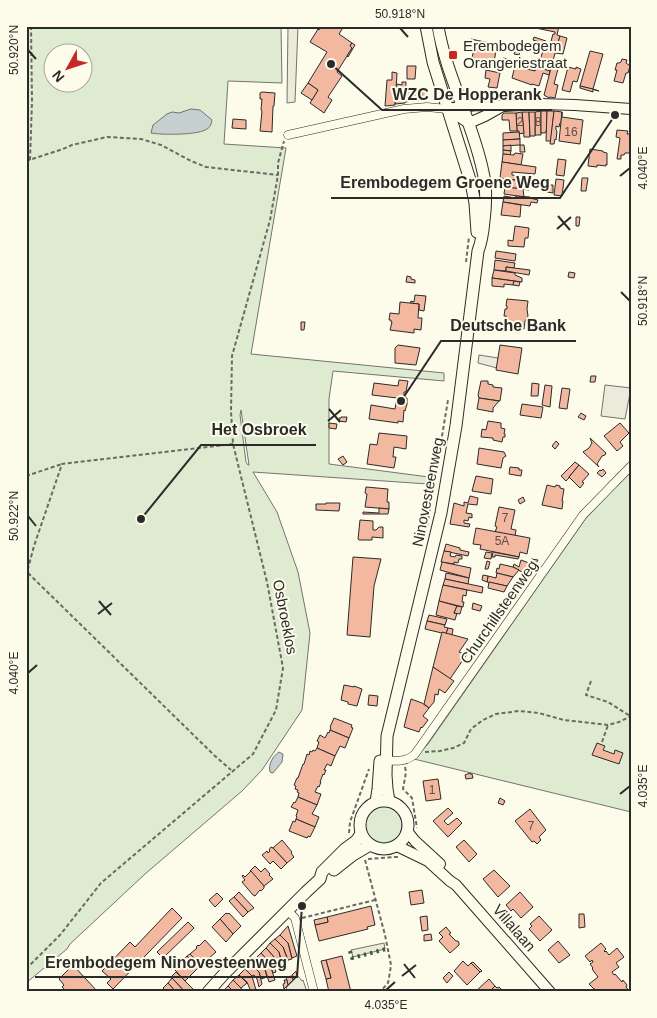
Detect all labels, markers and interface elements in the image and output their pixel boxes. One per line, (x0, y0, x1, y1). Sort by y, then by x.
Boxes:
text: 50.918°N (375, 7, 425, 21)
text: 50.920°N (7, 25, 21, 75)
place label: Erembodegem Orangeriestraat (463, 37, 568, 71)
north arrow (42, 42, 92, 92)
marker: Erembodegem Orangeriestraat (447, 49, 459, 61)
text: N (49, 67, 67, 85)
callout: WZC De Hopperank (382, 79, 552, 110)
text: WZC De Hopperank (392, 86, 542, 103)
house number: 2 (517, 115, 524, 129)
house number: 8 (535, 115, 542, 129)
house number: 16 (564, 125, 578, 139)
text: 4.040°E (636, 147, 650, 189)
callout: Erembodegem Groene Weg (331, 167, 560, 198)
text: Erembodegem Groene Weg (340, 174, 550, 191)
text: 50.918°N (636, 276, 650, 326)
callout: Deutsche Bank (441, 310, 576, 341)
text: Deutsche Bank (450, 317, 566, 334)
callout: Het Osbroek (201, 414, 316, 445)
text: Het Osbroek (211, 421, 307, 438)
street label: Ninovesteenweg (409, 436, 446, 548)
text: 50.922°N (7, 491, 21, 541)
house number: 7 (502, 511, 509, 525)
house number: 5A (495, 534, 509, 548)
street label: Churchillsteenweg (456, 557, 541, 667)
street label: Osbroeklos (270, 578, 301, 656)
text: 4.040°E (7, 652, 21, 694)
text: 4.035°E (636, 765, 650, 807)
house number: 1 (429, 783, 436, 797)
house number: 7 (528, 819, 535, 833)
street label: Villalaan (489, 901, 539, 955)
callout: Erembodegem Ninovesteenweg (35, 946, 297, 977)
text: Erembodegem Ninovesteenweg (45, 954, 287, 971)
text: 4.035°E (365, 998, 407, 1012)

